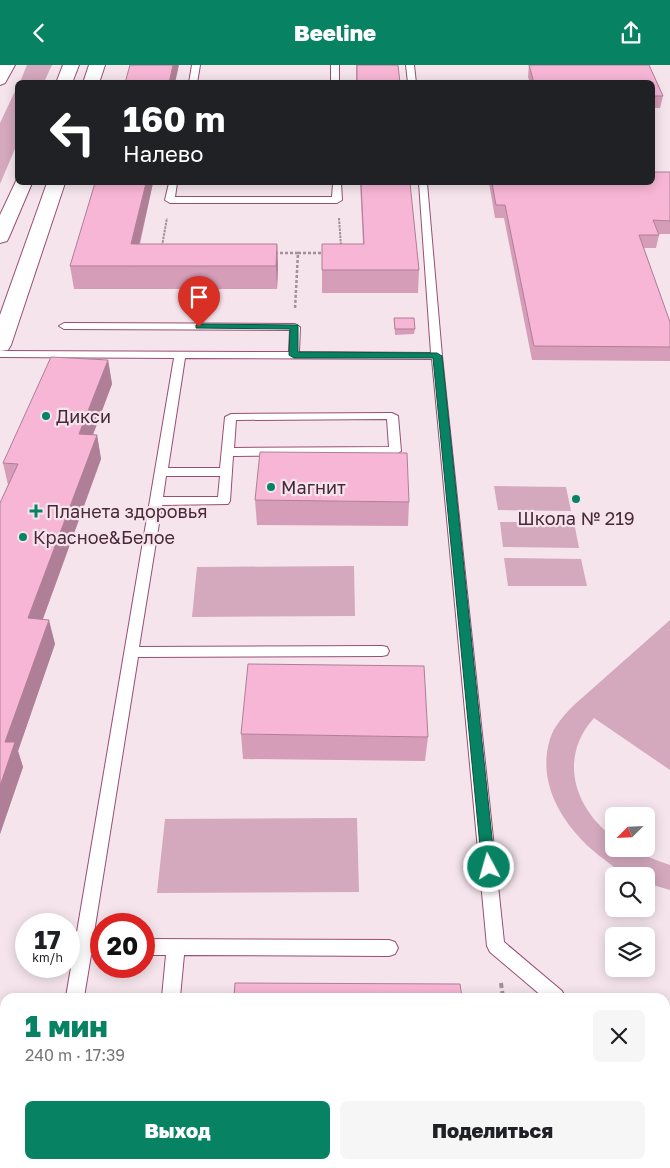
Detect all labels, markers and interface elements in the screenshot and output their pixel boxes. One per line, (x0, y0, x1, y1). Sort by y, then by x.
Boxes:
icon: back (25, 19, 53, 47)
text: Beeline (294, 19, 376, 46)
icon: share (617, 19, 645, 47)
text: 160 m (123, 98, 225, 140)
icon: left (40, 100, 105, 165)
text: Налево (123, 140, 203, 167)
pin (178, 276, 220, 327)
icon: arrive (185, 283, 213, 311)
place label: Дикси (56, 405, 111, 427)
marker: Дикси (40, 410, 52, 422)
place label: Магнит (281, 476, 346, 498)
marker: Магнит (265, 481, 277, 493)
marker: Школа № 219 (570, 493, 582, 505)
place label: Планета здоровья (46, 500, 207, 522)
marker: Планета здоровья (30, 505, 42, 517)
place label: Школа № 219 (517, 507, 635, 529)
place label: Красное&Белое (33, 526, 175, 548)
marker: Красное&Белое (17, 531, 29, 543)
north arrow (605, 807, 655, 857)
map controls (605, 807, 655, 977)
position arrow (462, 840, 514, 892)
button: search (605, 867, 655, 917)
speed limit sign: 20 (90, 913, 155, 978)
text: 17 (34, 924, 61, 955)
button: layers (605, 927, 655, 977)
text: km/h (32, 950, 63, 965)
text: 1 мин (25, 1008, 108, 1044)
button: close (593, 1010, 645, 1062)
text: 240 m · 17:39 (25, 1045, 125, 1065)
button: Выход (25, 1101, 330, 1159)
button: Поделиться (340, 1101, 645, 1159)

